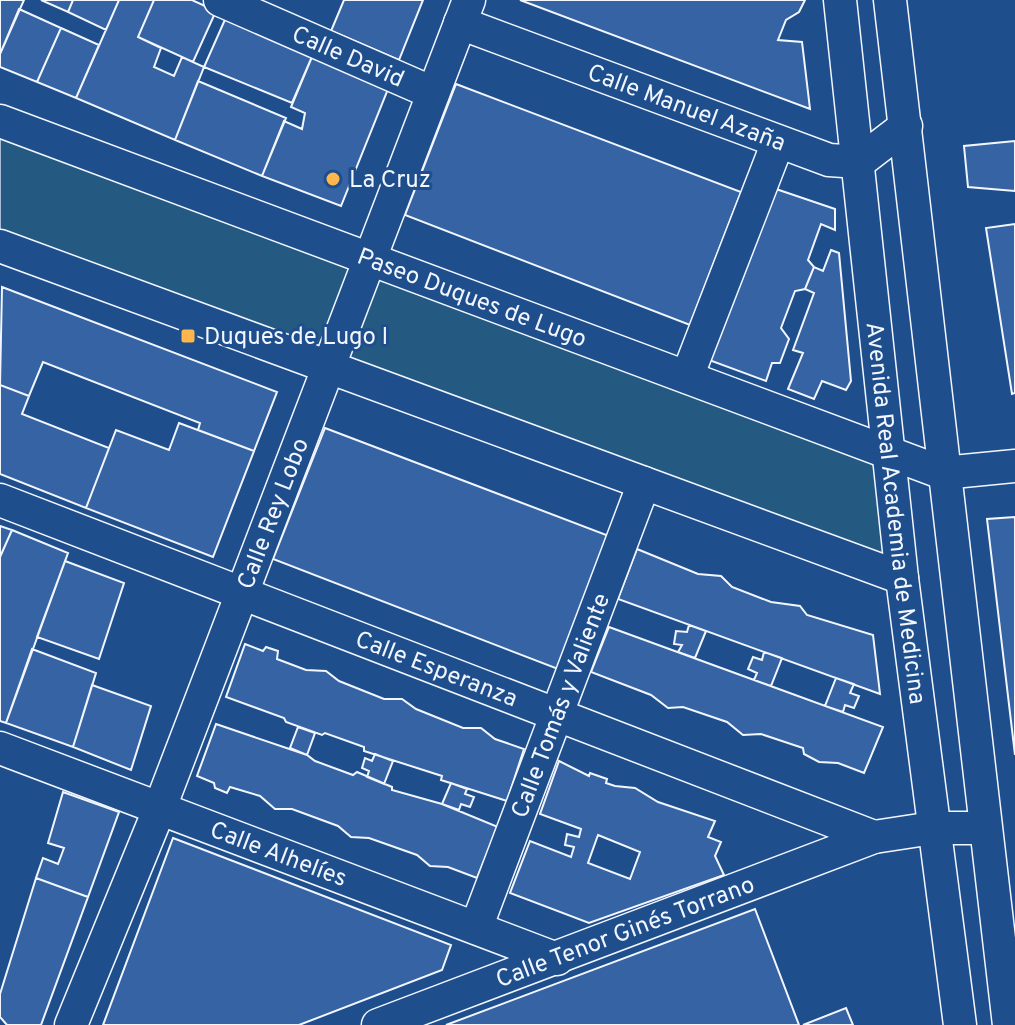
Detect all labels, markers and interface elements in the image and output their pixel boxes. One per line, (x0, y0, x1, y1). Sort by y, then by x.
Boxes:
street label: Calle David (287, 20, 408, 96)
street label: Calle Manuel Azaña (583, 59, 789, 160)
place label: La Cruz (349, 166, 431, 196)
marker: La Cruz (324, 170, 342, 188)
street label: Paseo Duques de Lugo (353, 243, 590, 356)
street label: Avenida Real Academia de Medicina (858, 320, 931, 706)
place label: Duques de Lugo I (204, 323, 388, 353)
marker: Duques de Lugo I (179, 327, 197, 345)
street label: Calle Rey Lobo (232, 434, 317, 594)
street label: Calle Tomás y Valiente (506, 589, 618, 823)
street label: Calle Esperanza (350, 625, 521, 715)
street label: Calle Alhelíes (205, 816, 351, 895)
street label: Calle Tenor Ginés Torrano (492, 871, 759, 996)

